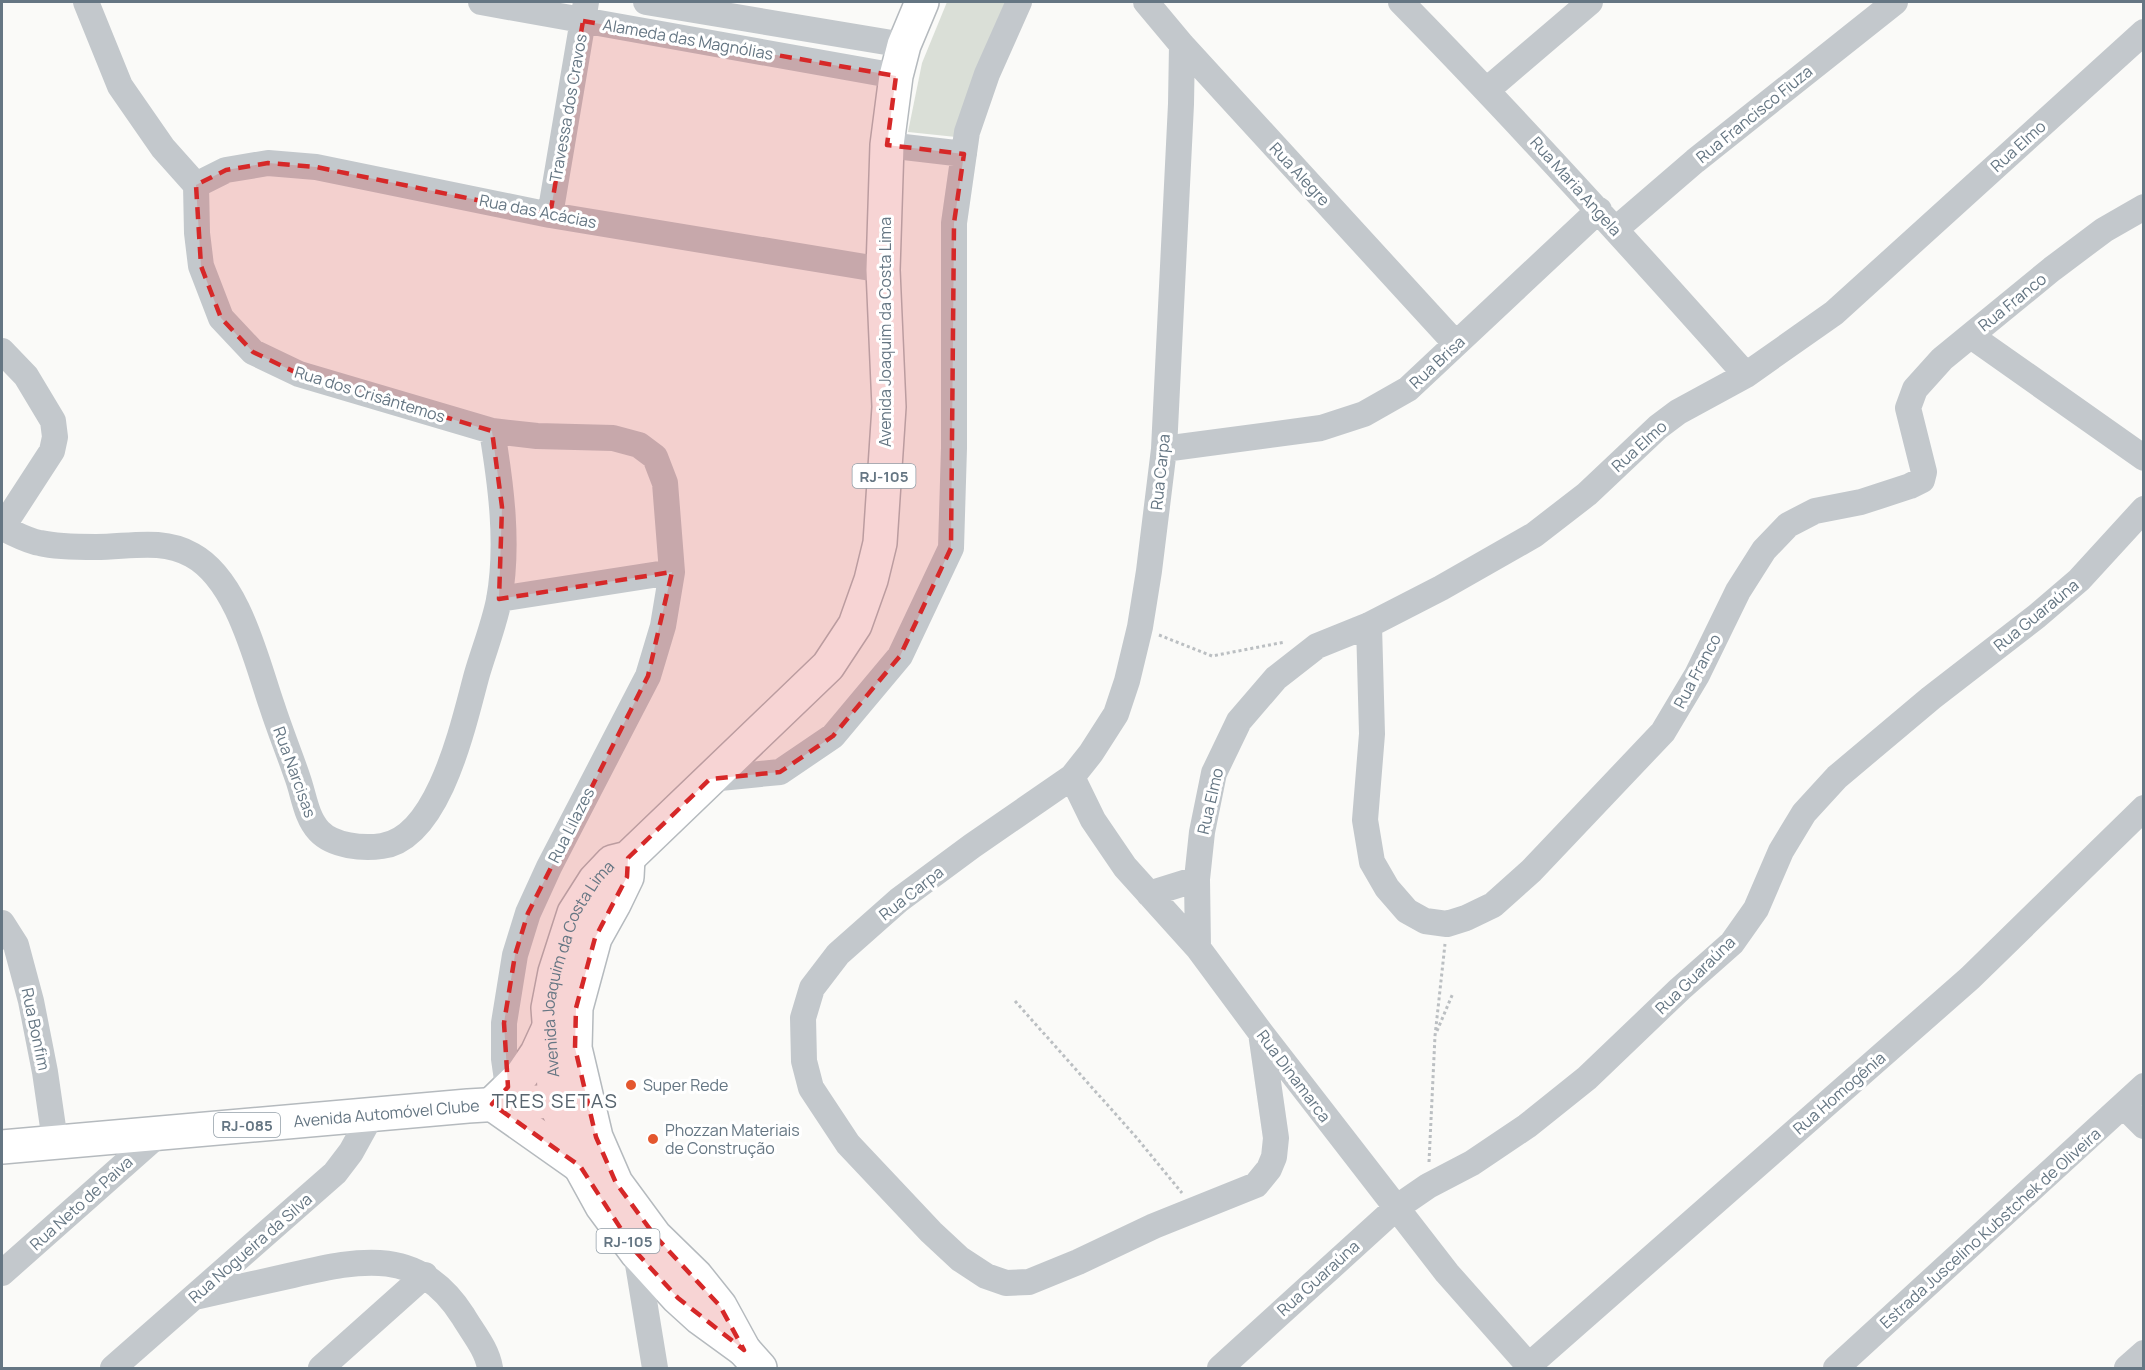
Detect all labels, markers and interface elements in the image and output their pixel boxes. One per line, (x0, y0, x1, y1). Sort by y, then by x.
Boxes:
street label: Alameda das Magnólias (601, 13, 775, 65)
street label: Travessa dos Cravos (544, 32, 592, 184)
street label: Rua Francisco Fiuza (1691, 60, 1817, 168)
street label: Rua Elmo (1986, 115, 2050, 177)
street label: Rua Maria Angela (1525, 132, 1627, 240)
street label: Rua Alegre (1265, 137, 1335, 211)
street label: Rua das Acácias (477, 189, 599, 233)
street label: Avenida Joaquim da Costa Lima (874, 217, 896, 447)
street label: Rua Franco (1973, 268, 2051, 336)
street label: Rua Brisa (1405, 331, 1469, 393)
street label: Rua dos Crisântemos (292, 361, 448, 427)
street label: Rua Elmo (1607, 415, 1671, 477)
street label: Rua Carpa (1145, 433, 1175, 511)
road number: RJ-105 (852, 464, 916, 488)
street label: Rua Guaraúna (1989, 574, 2083, 656)
street label: Rua Franco (1668, 630, 1726, 712)
street label: Rua Narcisas (268, 724, 322, 820)
street label: Rua Elmo (1192, 766, 1228, 836)
street label: Rua Lilazes (543, 784, 599, 866)
street label: Avenida Joaquim da Costa Lima (537, 856, 619, 1078)
street label: Rua Carpa (874, 861, 948, 925)
street label: Rua Guaraúna (1650, 931, 1740, 1019)
street label: Rua Bonfim (17, 986, 55, 1072)
street label: Rua Dinamarca (1252, 1025, 1336, 1127)
street label: Rua Homogênia (1788, 1047, 1890, 1139)
place label: Super Rede (643, 1074, 728, 1096)
marker: Super Rede (624, 1078, 638, 1092)
district label: TRES SETAS (492, 1087, 618, 1114)
street label: Avenida Automóvel Clube (292, 1094, 480, 1132)
road number: RJ-085 (214, 1113, 280, 1137)
place label: Phozzan Materiais de Construção (665, 1119, 800, 1159)
street label: Estrada Juscelino Kubstchek de Oliveira (1875, 1123, 2105, 1333)
marker: Phozzan Materiais de Construção (646, 1132, 660, 1146)
street label: Rua Neto de Paiva (25, 1151, 137, 1255)
street label: Rua Nogueira da Silva (183, 1188, 317, 1308)
road number: RJ-105 (596, 1229, 660, 1253)
street label: Rua Guaraúna (1272, 1235, 1364, 1321)

